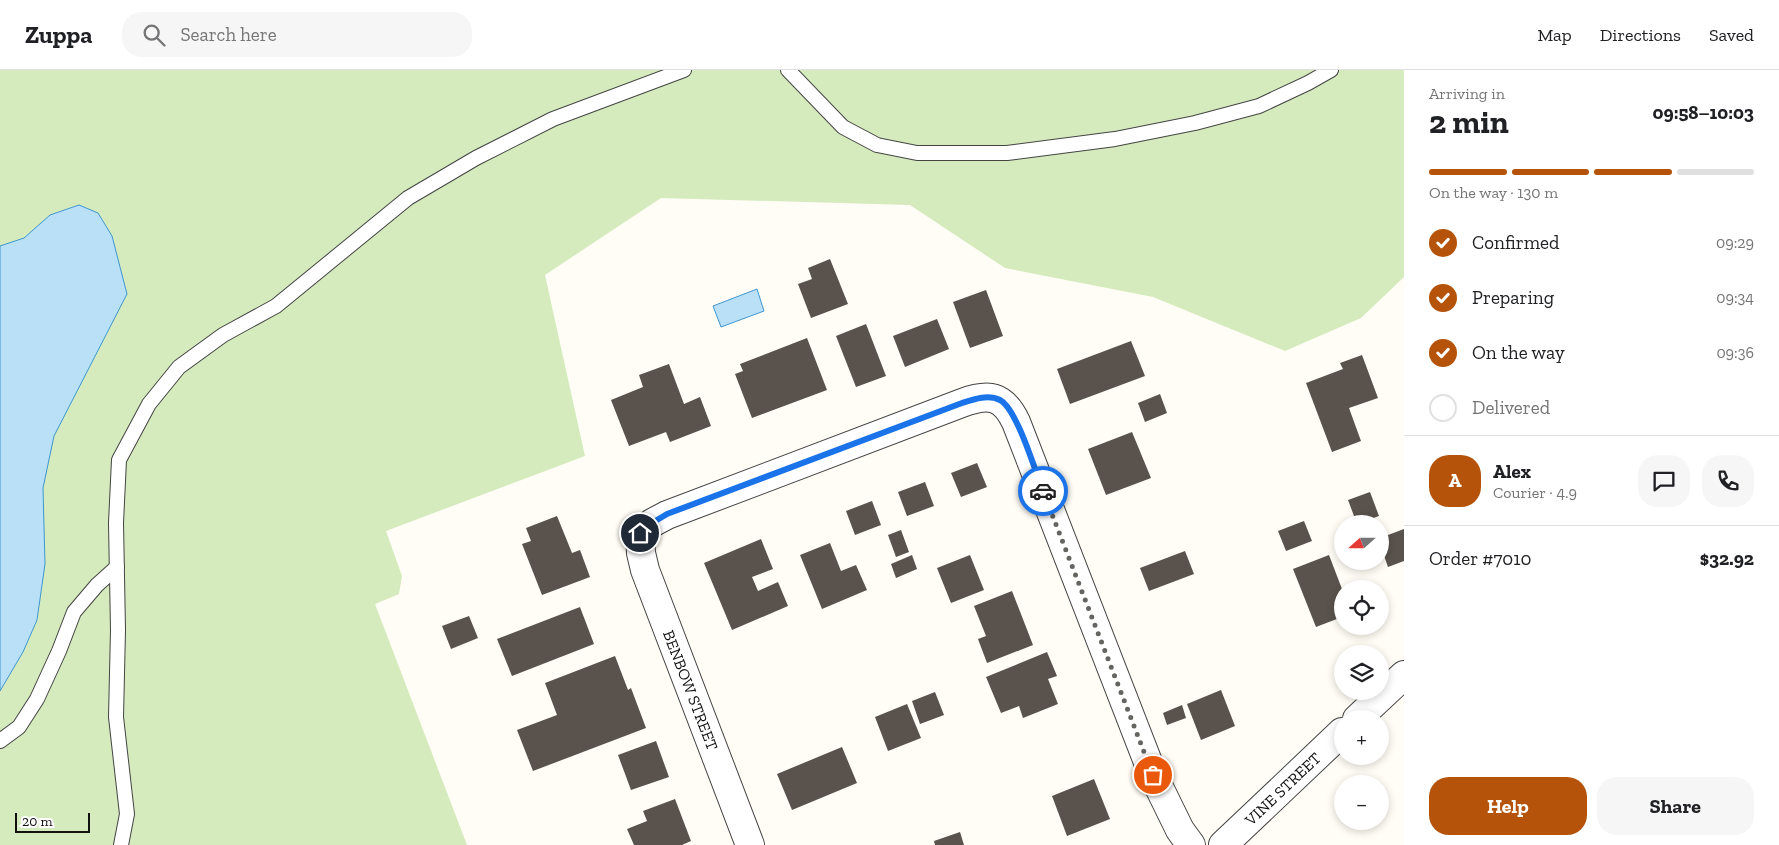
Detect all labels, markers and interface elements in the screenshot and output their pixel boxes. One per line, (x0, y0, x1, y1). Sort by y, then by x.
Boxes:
search box (122, 12, 472, 57)
text: Zuppa (25, 20, 92, 49)
icon: search (140, 21, 168, 49)
text: Search here (180, 23, 277, 46)
text: Map (1537, 24, 1572, 46)
text: Directions (1600, 24, 1681, 46)
text: Saved (1709, 24, 1754, 46)
text: Arriving in (1429, 84, 1505, 103)
text: 09:58–10:03 (1653, 101, 1754, 124)
text: 2 min (1429, 103, 1509, 141)
text: On the way · 130 m (1429, 183, 1558, 202)
icon: check (1429, 229, 1457, 257)
text: Confirmed (1472, 231, 1559, 254)
text: 09:29 (1716, 233, 1754, 252)
icon: check (1429, 284, 1457, 312)
text: Preparing (1472, 286, 1554, 309)
text: 09:34 (1716, 288, 1754, 307)
icon: check (1429, 339, 1457, 367)
text: On the way (1472, 341, 1565, 364)
text: 09:36 (1716, 343, 1754, 362)
text: Delivered (1472, 396, 1550, 419)
button: chat (1638, 455, 1690, 507)
button: phone (1702, 455, 1754, 507)
text: Alex (1493, 460, 1531, 483)
courier (1018, 466, 1068, 516)
text: A (1448, 469, 1462, 492)
icon: car (1029, 477, 1057, 505)
text: Courier · 4.9 (1493, 483, 1577, 502)
pin (619, 512, 661, 554)
north arrow (1334, 515, 1389, 570)
map controls (1334, 515, 1389, 830)
icon: home (626, 519, 654, 547)
text: Order #7010 (1429, 547, 1532, 570)
text: $32.92 (1700, 547, 1754, 570)
button: locate (1334, 580, 1389, 635)
street label: BENBOW STREET (659, 627, 722, 753)
button: layers (1334, 645, 1389, 700)
button: + (1334, 710, 1389, 765)
street label: VINE STREET (1240, 748, 1325, 830)
pin (1132, 754, 1174, 796)
icon: bag (1139, 761, 1167, 789)
button: − (1334, 775, 1389, 830)
button: Help (1429, 777, 1587, 835)
button: Share (1597, 777, 1754, 835)
scale bar (15, 810, 90, 833)
text: 20 m (22, 813, 53, 830)

